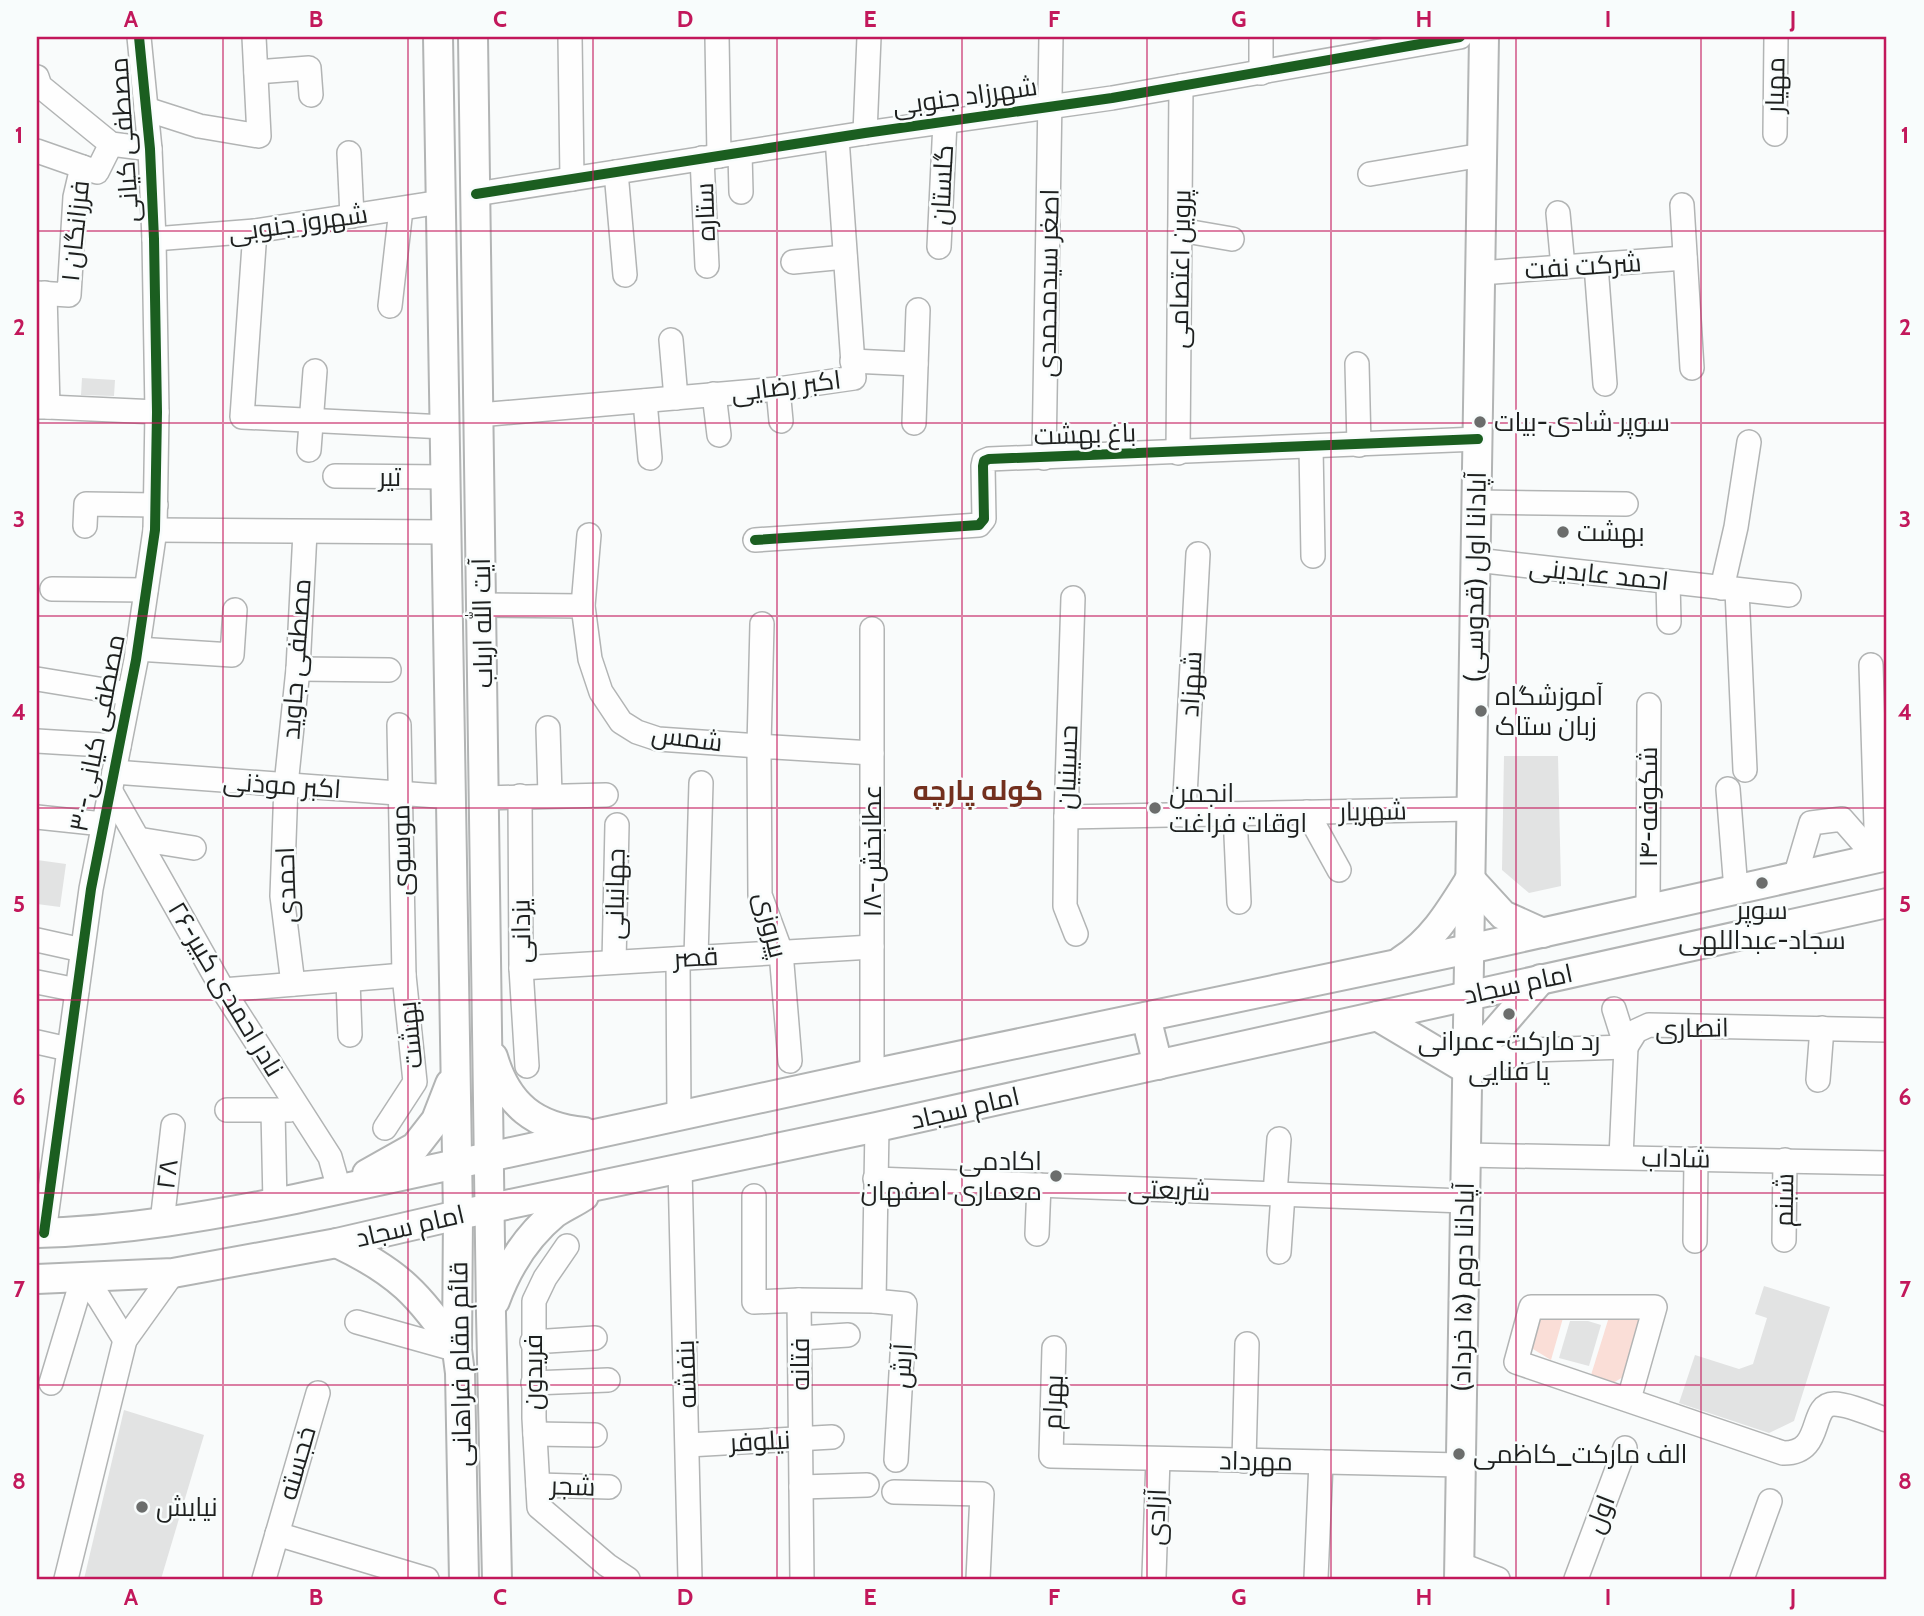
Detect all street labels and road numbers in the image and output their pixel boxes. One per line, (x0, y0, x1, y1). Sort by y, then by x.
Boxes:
street label: مصطفی کیانی (102, 56, 146, 224)
street label: مهیار (1758, 57, 1791, 115)
street label: شهرزاد جنوبی (891, 70, 1039, 122)
street label: گلستان (924, 144, 960, 226)
street label: فرزانگان ۱ (54, 179, 96, 283)
street label: ستاره (688, 182, 722, 242)
street label: اصغر سیدمحمدی (1030, 188, 1066, 378)
street label: پروین اعتصامی (1163, 189, 1198, 349)
street label: شهروز جنوبی (226, 197, 370, 249)
street label: شرکت نفت (1524, 246, 1642, 286)
street label: اکبر رضایی (729, 363, 843, 409)
street label: باغ بهشت (1033, 416, 1137, 453)
street label: تیر (377, 461, 401, 493)
street label: آپادانا اول (قدوسی) (1457, 471, 1494, 683)
street label: احمد عابدینی (1528, 551, 1670, 597)
street label: آیت الله ارباب (464, 558, 499, 688)
street label: مصطفی جاوید (274, 578, 318, 740)
street label: ۳۰-مصطفی کیانی (62, 632, 132, 834)
street label: شهزاد (1173, 650, 1209, 718)
street label: شمس (650, 718, 724, 758)
street label: حسینیان (1050, 724, 1084, 810)
street label: ۱۴-شکوفه (1632, 747, 1664, 867)
street label: اکبر موذنی (222, 765, 342, 805)
street label: ۱۸-عطابخش (856, 785, 888, 917)
street label: شهریار (1337, 794, 1407, 828)
street label: موسوی (384, 804, 418, 896)
street label: احمدی (269, 846, 303, 924)
street label: جهانبانی (598, 848, 632, 940)
street label: پیروزی (746, 889, 795, 962)
street label: ۲۶-نادر احمدی کبیر (161, 896, 291, 1082)
street label: یزدانی (504, 899, 538, 963)
street label: قصر (671, 940, 719, 974)
street label: امام سجاد (1460, 957, 1576, 1013)
street label: بهشت (391, 1000, 429, 1070)
street label: انصاری (1655, 1011, 1729, 1045)
street label: امام سجاد (907, 1080, 1023, 1138)
street label: شاداب (1641, 1141, 1711, 1175)
street label: ۲۸ (149, 1157, 185, 1191)
street label: شریعتی (1127, 1173, 1211, 1207)
street label: شبنم (1768, 1173, 1802, 1227)
street label: آپادانا دوم (۱۵ خرداد) (1445, 1182, 1483, 1392)
street label: امام سجاد (352, 1198, 468, 1256)
street label: قائم مقام فراهانی (442, 1261, 480, 1467)
street label: فریدون (517, 1334, 549, 1410)
street label: فتانه (784, 1337, 816, 1391)
street label: بنفشه (669, 1339, 703, 1409)
street label: آرش (885, 1343, 919, 1389)
street label: بهرام (1036, 1374, 1072, 1430)
street label: خجسته (271, 1422, 323, 1504)
street label: نیلوفر (727, 1423, 791, 1459)
street label: مهرداد (1219, 1444, 1293, 1478)
street label: شجر (548, 1469, 596, 1503)
street label: آزادی (1139, 1488, 1173, 1546)
street label: اول (1578, 1490, 1622, 1538)

